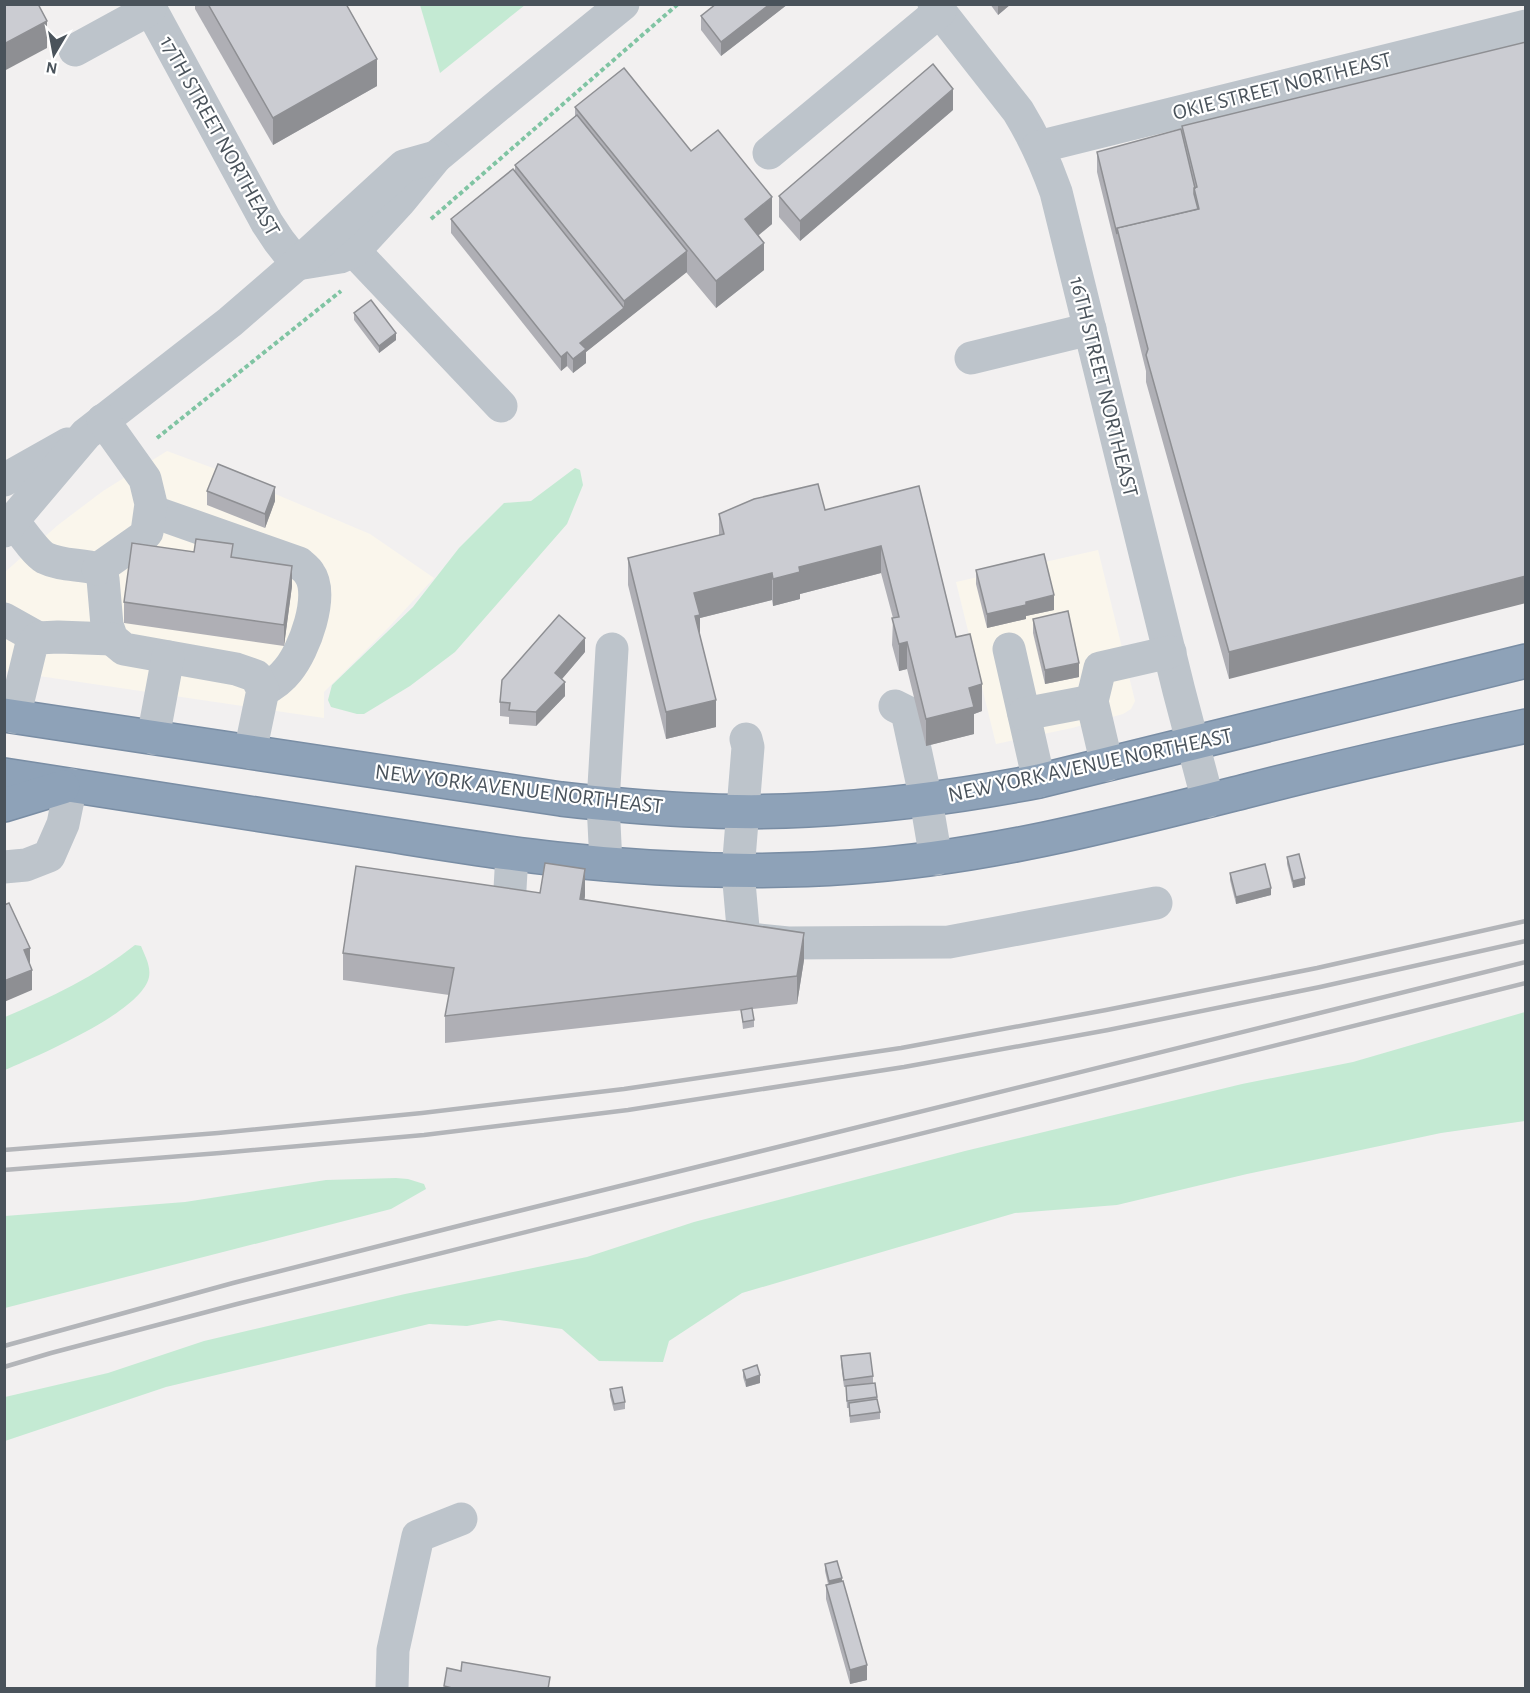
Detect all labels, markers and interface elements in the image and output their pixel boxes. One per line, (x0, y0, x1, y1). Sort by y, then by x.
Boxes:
north arrow (24, 24, 84, 84)
street label: 17TH STREET NORTHEAST (156, 32, 284, 240)
street label: OKIE STREET NORTHEAST (1170, 48, 1394, 124)
text: N (45, 59, 58, 77)
street label: 16TH STREET NORTHEAST (1066, 275, 1142, 500)
street label: NEW YORK AVENUE NORTHEAST (946, 724, 1234, 806)
street label: NEW YORK AVENUE NORTHEAST (374, 760, 664, 818)

